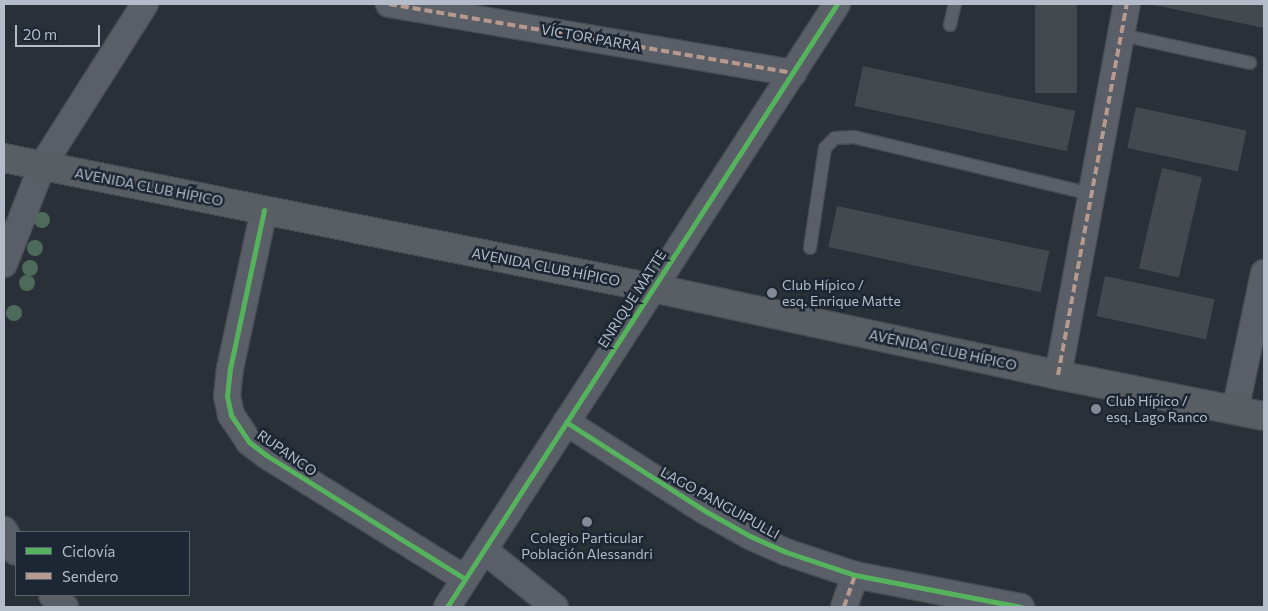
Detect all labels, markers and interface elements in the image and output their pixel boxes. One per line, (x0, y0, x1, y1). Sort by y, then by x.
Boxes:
scale bar (18, 15, 102, 47)
street label: VÍCTOR PARRA (540, 21, 642, 55)
text: 20 m (23, 25, 57, 43)
street label: AVENIDA CLUB HÍPICO (73, 164, 225, 210)
street label: AVENIDA CLUB HÍPICO (470, 244, 622, 290)
street label: ENRIQUE MATTE (594, 247, 670, 351)
place label: Club Hípico / esq. Enrique Matte (782, 277, 901, 310)
marker: Club Hípico / esq. Enrique Matte (766, 287, 778, 299)
street label: AVENIDA CLUB HÍPICO (867, 326, 1019, 374)
place label: Club Hípico / esq. Lago Ranco (1106, 393, 1208, 426)
marker: Club Hípico / esq. Lago Ranco (1090, 403, 1102, 415)
street label: RUPANCO (254, 426, 320, 480)
street label: LAGO PANGUIPULLI (658, 463, 782, 543)
marker: Colegio Particular Población Alessandri (581, 516, 593, 528)
place label: Colegio Particular Población Alessandri (521, 530, 653, 562)
legend (15, 531, 190, 596)
text: Ciclovía (62, 542, 115, 560)
text: Sendero (62, 567, 119, 585)

